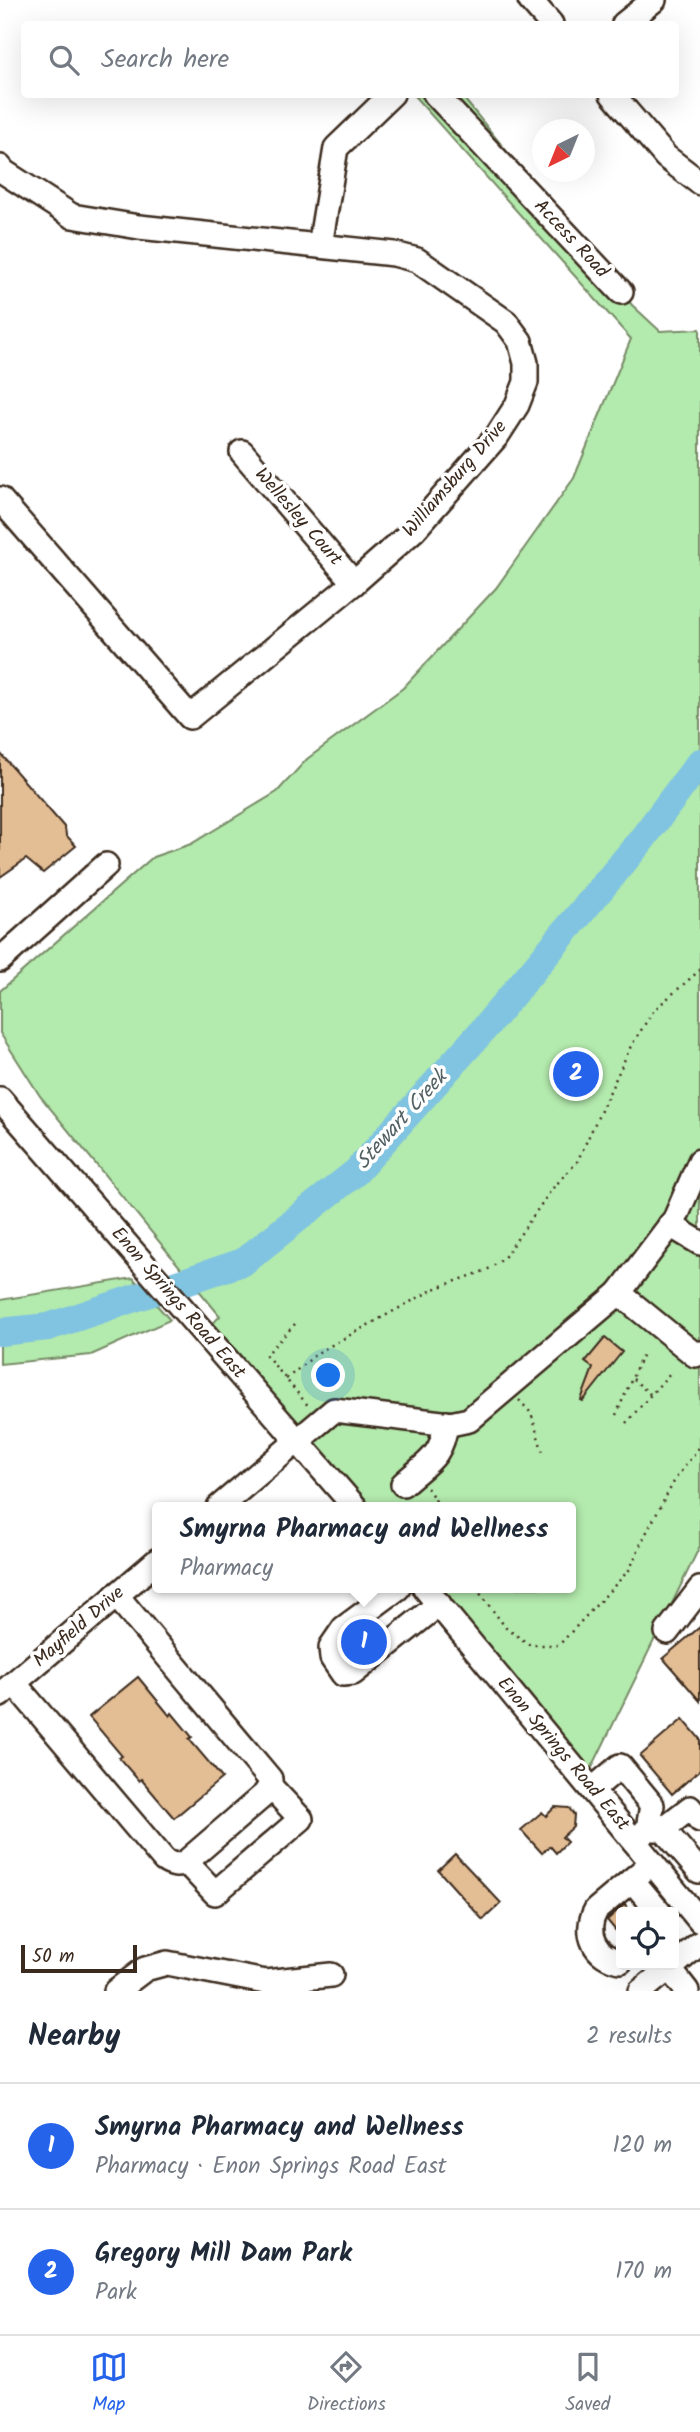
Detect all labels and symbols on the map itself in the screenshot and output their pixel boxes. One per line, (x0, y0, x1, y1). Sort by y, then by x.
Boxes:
north arrow (532, 119, 595, 182)
street label: Access Road (526, 193, 616, 286)
street label: Williamsburg Drive (395, 413, 515, 544)
street label: Wellesley Court (247, 461, 350, 573)
pin: 2 (553, 1048, 599, 1100)
water label: Stewart Creek (348, 1060, 458, 1177)
street label: Enon Springs Road East (103, 1220, 253, 1386)
your location (311, 1358, 345, 1392)
street label: Mayfield Drive (27, 1578, 132, 1675)
pin: 1 (341, 1616, 387, 1668)
street label: Enon Springs Road East (489, 1670, 637, 1838)
scale bar (21, 1942, 136, 1974)

